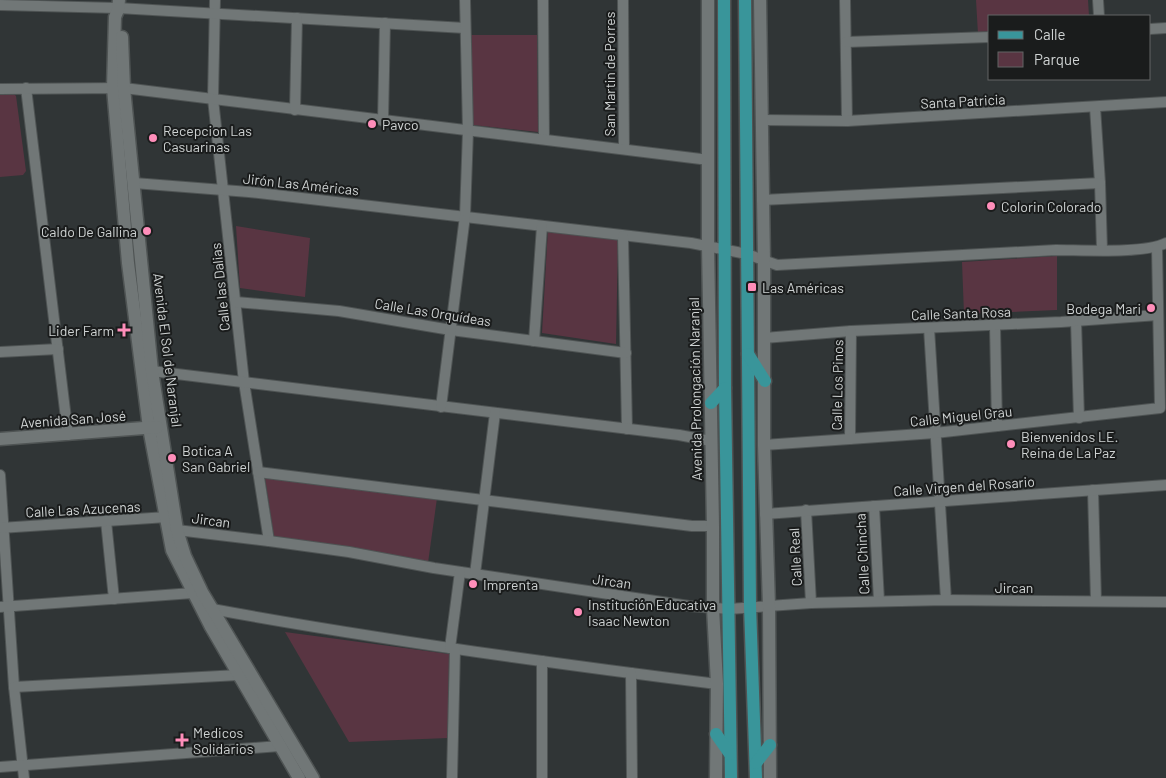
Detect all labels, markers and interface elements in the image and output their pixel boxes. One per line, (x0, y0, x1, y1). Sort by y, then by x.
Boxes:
street label: San Martin de Porres (601, 11, 618, 136)
legend (988, 15, 1151, 80)
text: Calle (1034, 25, 1066, 43)
text: Parque (1034, 50, 1080, 68)
street label: Santa Patricia (920, 90, 1006, 112)
place label: Pavco (382, 116, 419, 133)
marker: Pavco (366, 118, 378, 130)
place label: Recepcion Las Casuarinas (163, 122, 252, 155)
marker: Recepcion Las Casuarinas (147, 132, 159, 144)
street label: Jirón Las Américas (242, 169, 360, 199)
place label: Colorin Colorado (1001, 198, 1101, 215)
marker: Colorin Colorado (985, 200, 997, 212)
place label: Caldo De Gallina (41, 223, 137, 240)
marker: Caldo De Gallina (141, 225, 153, 237)
street label: Calle las Dalias (207, 242, 233, 332)
street label: Avenida El Sol de Naranjal (150, 272, 186, 428)
place label: Las Américas (762, 279, 844, 296)
marker: Las Américas (746, 281, 758, 293)
street label: Calle Las Orquídeas (374, 294, 493, 330)
street label: Avenida Prolongación Naranjal (685, 297, 705, 481)
place label: Bodega Mari (1066, 300, 1141, 317)
marker: Bodega Mari (1145, 302, 1157, 314)
street label: Calle Santa Rosa (911, 303, 1011, 323)
place label: Lider Farm (48, 322, 114, 339)
marker: Lider Farm (118, 324, 130, 336)
street label: Calle Los Pinos (828, 339, 846, 431)
street label: Calle Miguel Grau (909, 402, 1013, 430)
street label: Avenida San José (19, 407, 127, 431)
place label: Bienvenidos LE. Reina de La Paz (1021, 428, 1118, 461)
marker: Bienvenidos LE. Reina de La Paz (1005, 438, 1017, 450)
place label: Botica A San Gabriel (182, 442, 250, 475)
marker: Botica A San Gabriel (166, 452, 178, 464)
street label: Calle Virgen del Rosario (893, 473, 1035, 499)
street label: Calle Las Azucenas (25, 497, 141, 521)
street label: Jircan (191, 509, 231, 531)
street label: Calle Chincha (851, 513, 873, 595)
street label: Calle Real (785, 527, 805, 587)
street label: Jircan (592, 570, 632, 592)
place label: Imprenta (483, 576, 538, 593)
marker: Imprenta (467, 578, 479, 590)
street label: Jircan (995, 579, 1033, 596)
place label: Institución Educativa Isaac Newton (588, 596, 716, 629)
marker: Institución Educativa Isaac Newton (572, 606, 584, 618)
place label: Medicos Solidarios (193, 724, 254, 757)
marker: Medicos Solidarios (175, 733, 189, 747)

